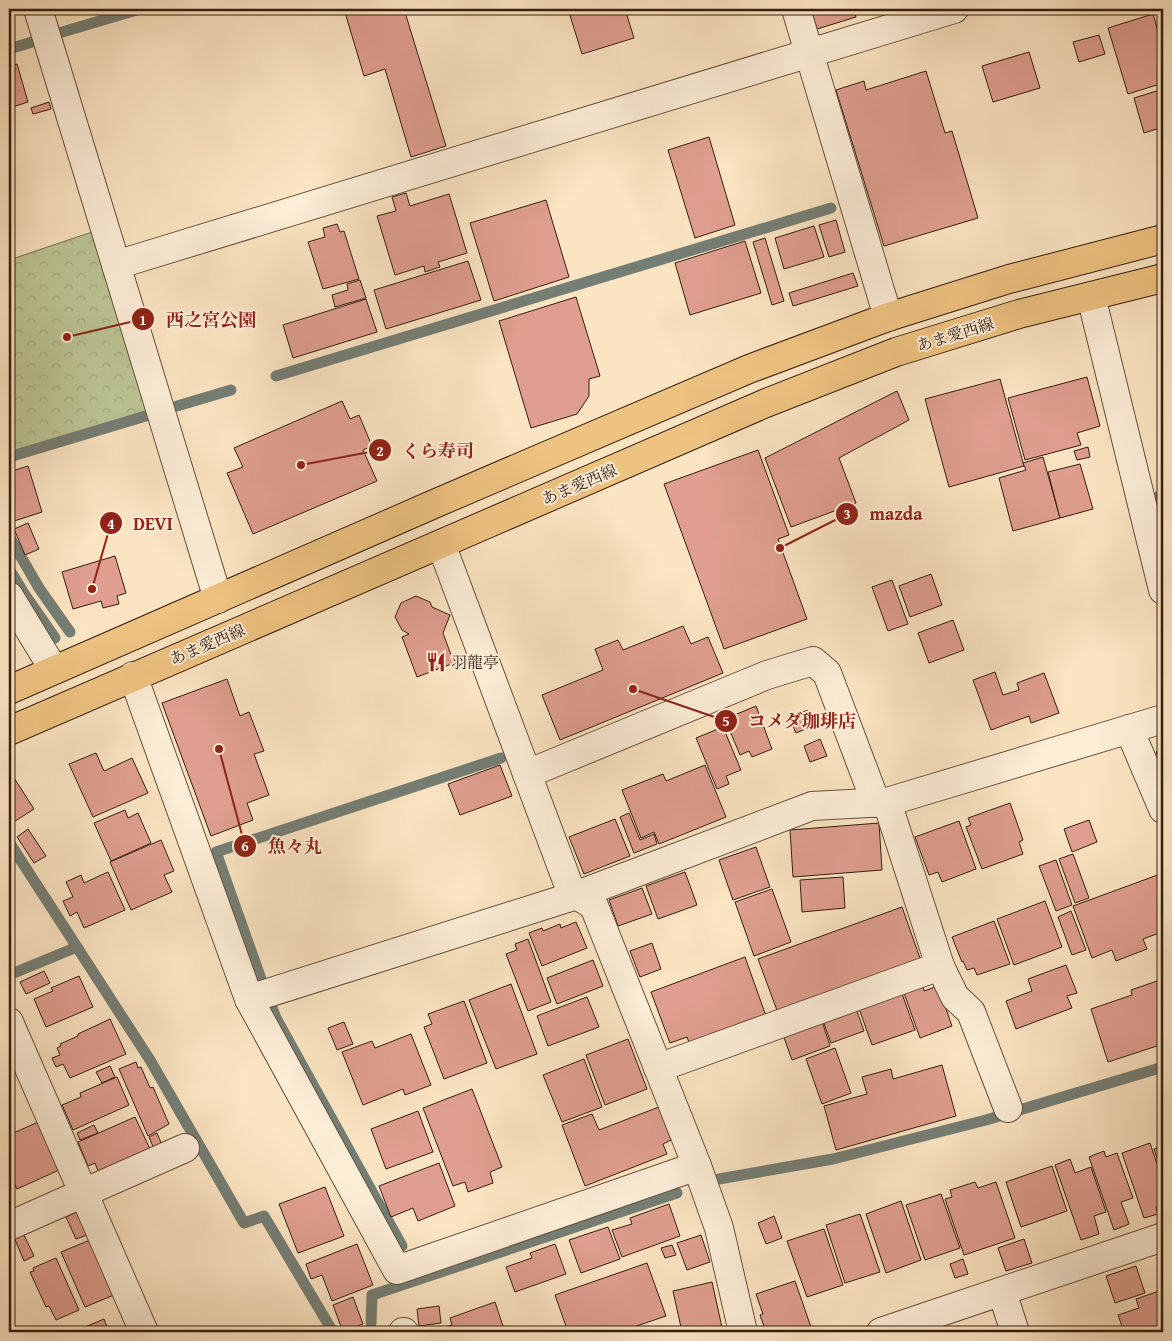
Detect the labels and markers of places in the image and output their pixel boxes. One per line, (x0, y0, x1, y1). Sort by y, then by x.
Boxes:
callout: 西之宮公園 (131, 303, 266, 336)
callout: くら寿司 (367, 434, 484, 467)
callout: mazda (834, 497, 932, 530)
callout: DEVI (98, 507, 183, 540)
place label: 羽龍亭 (451, 650, 499, 674)
restaurant icon: 羽龍亭 (425, 651, 447, 673)
callout: コメダ珈琲店 (713, 704, 866, 737)
callout: 魚々丸 (233, 829, 332, 862)

